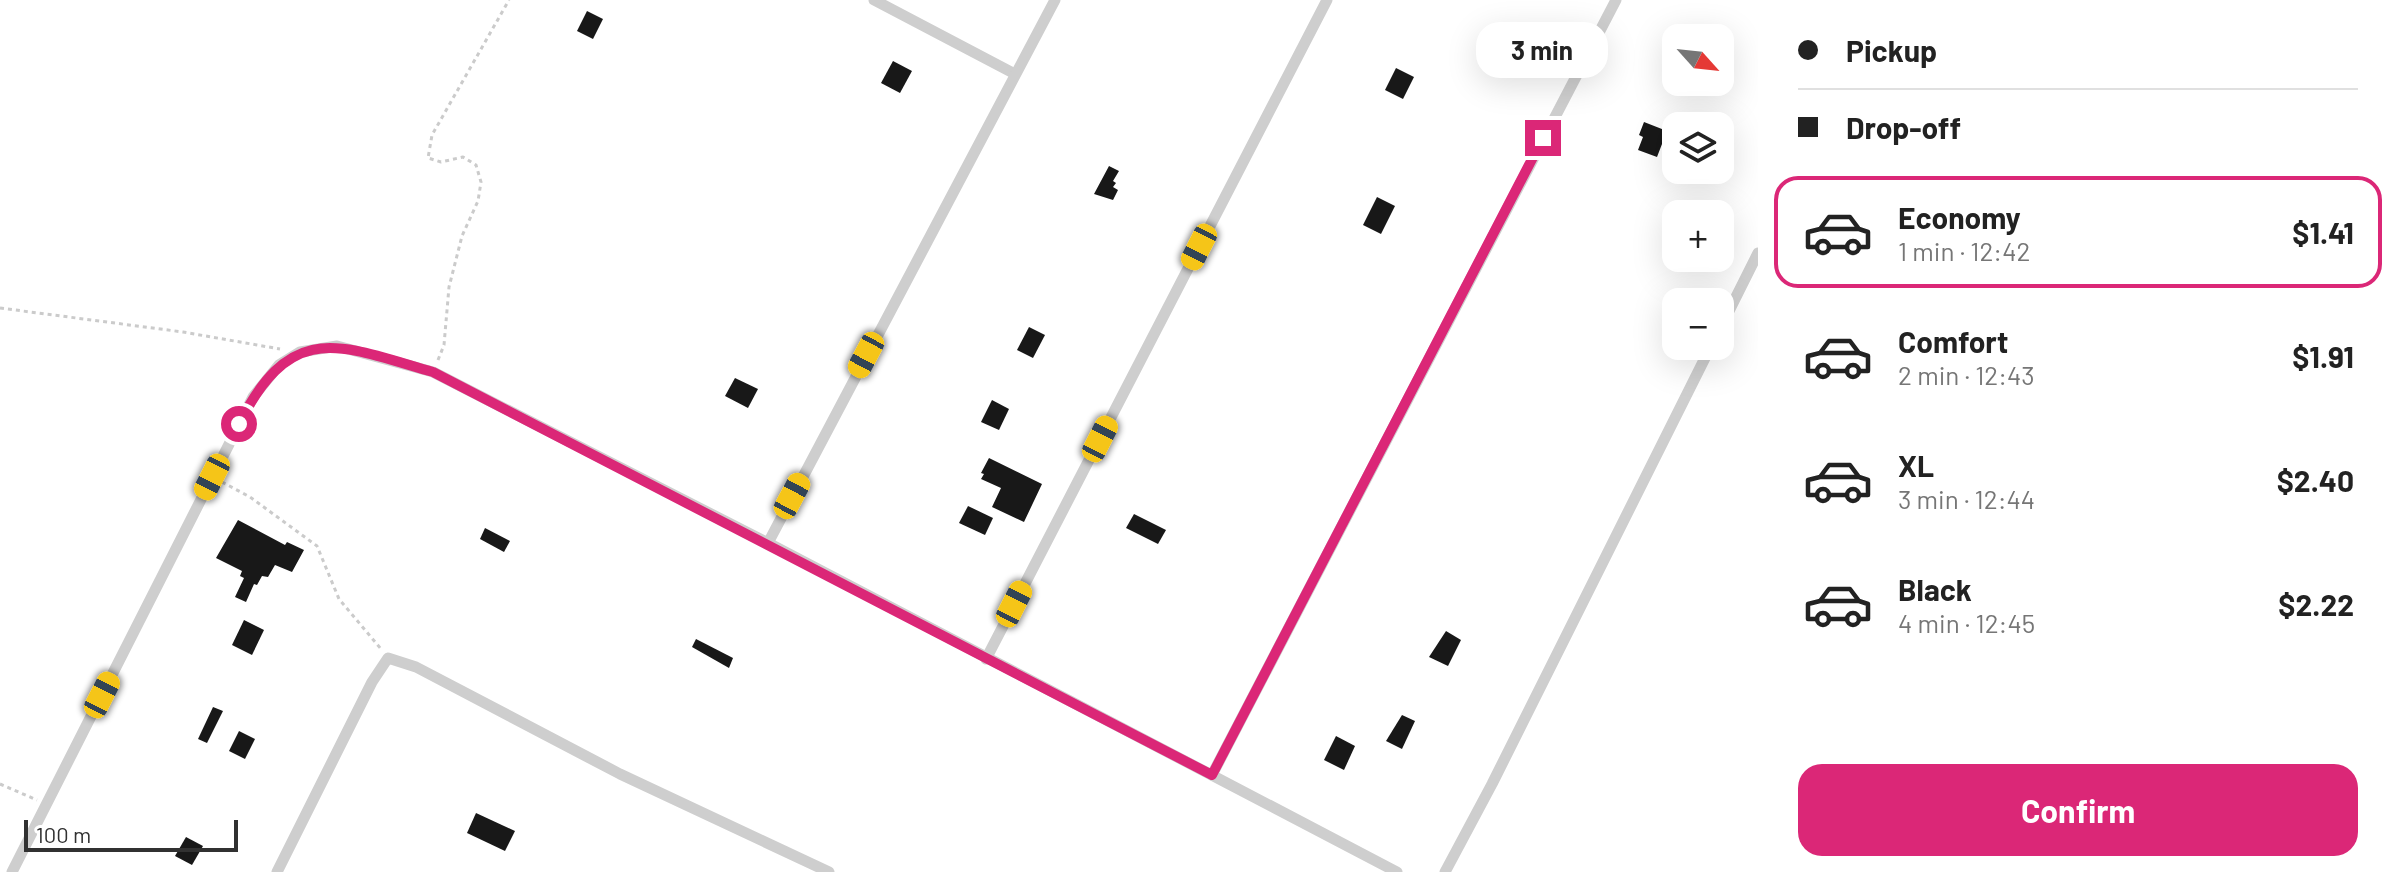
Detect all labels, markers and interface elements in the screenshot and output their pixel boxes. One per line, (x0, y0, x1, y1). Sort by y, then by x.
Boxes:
callout: 3 min (1477, 22, 1609, 78)
north arrow (1662, 24, 1734, 96)
map controls (1662, 24, 1734, 360)
text: Pickup (1846, 32, 1937, 68)
text: 3 min (1511, 34, 1573, 65)
text: Drop-off (1846, 109, 1961, 145)
button: layers (1662, 112, 1734, 184)
route end (1525, 120, 1561, 156)
icon: car (1802, 196, 1874, 268)
text: Economy (1898, 199, 2021, 235)
button: + (1662, 200, 1734, 272)
text: $1.41 (2292, 214, 2354, 250)
car (1177, 220, 1221, 274)
text: 1 min · 12:42 (1898, 235, 2030, 266)
button: − (1662, 288, 1734, 360)
icon: car (1802, 320, 1874, 392)
text: Comfort (1898, 323, 2008, 359)
car (844, 328, 888, 382)
text: $1.91 (2292, 338, 2354, 374)
text: 2 min · 12:43 (1898, 359, 2035, 390)
route start (221, 406, 257, 442)
car (1078, 412, 1122, 466)
icon: car (1802, 444, 1874, 516)
text: XL (1898, 447, 1934, 483)
car (190, 450, 234, 504)
text: $2.40 (2277, 462, 2354, 498)
car (770, 469, 814, 523)
text: 3 min · 12:44 (1898, 483, 2035, 514)
icon: car (1802, 568, 1874, 640)
text: Black (1898, 571, 1972, 607)
car (992, 577, 1036, 631)
text: $2.22 (2278, 586, 2354, 622)
text: 4 min · 12:45 (1898, 607, 2035, 638)
car (80, 668, 124, 722)
button: Confirm (1798, 764, 2358, 856)
scale bar (24, 816, 238, 852)
text: 100 m (36, 821, 91, 847)

